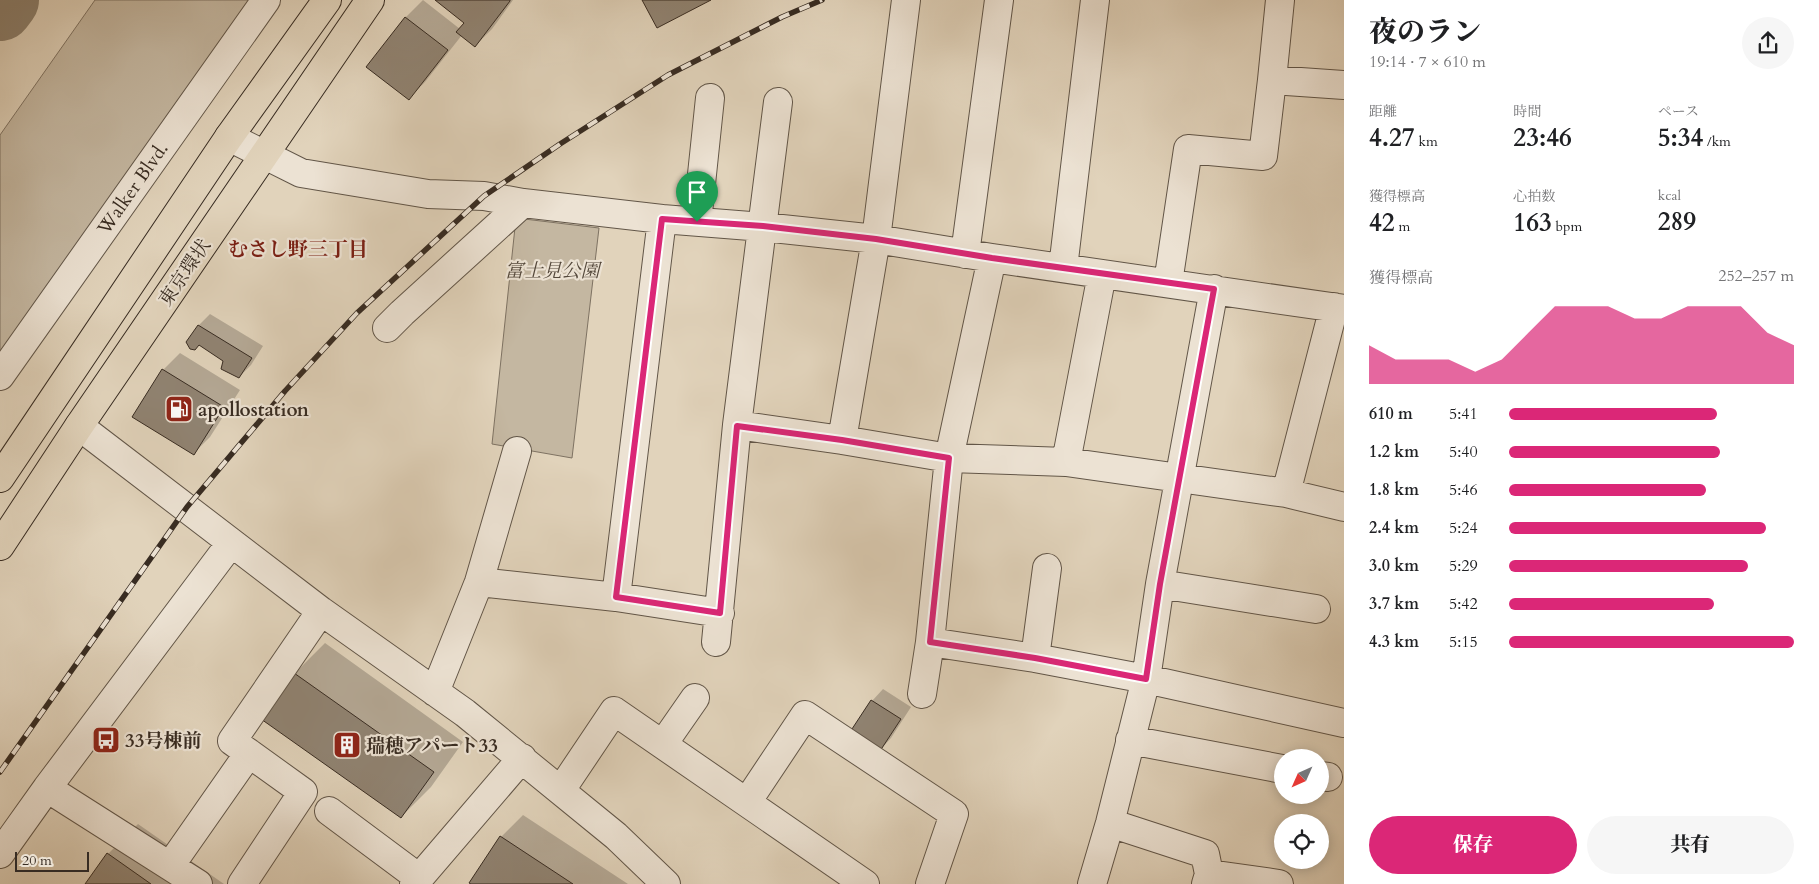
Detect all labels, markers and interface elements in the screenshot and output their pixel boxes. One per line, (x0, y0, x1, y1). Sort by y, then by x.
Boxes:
text: 夜のラン (1369, 13, 1481, 51)
button: share (1742, 17, 1794, 69)
text: 19:14 · 7 × 610 m (1369, 51, 1486, 73)
text: 距離 (1369, 102, 1397, 121)
text: 時間 (1513, 102, 1541, 121)
text: ペース (1658, 102, 1699, 121)
text: 4.27 (1369, 121, 1415, 155)
text: 23:46 (1513, 121, 1572, 155)
text: 5:34 (1658, 121, 1703, 155)
text: km (1415, 132, 1438, 151)
text: /km (1703, 132, 1731, 151)
street label: Walker Blvd. (91, 137, 174, 241)
pin (676, 171, 718, 222)
icon: arrive (683, 178, 711, 206)
text: kcal (1658, 186, 1681, 205)
text: 獲得標高 (1369, 187, 1425, 206)
text: 心拍数 (1513, 187, 1555, 206)
text: 289 (1658, 205, 1696, 239)
text: 42 (1369, 206, 1395, 240)
text: 163 (1513, 206, 1552, 240)
text: m (1395, 217, 1410, 236)
text: bpm (1552, 217, 1582, 236)
street label: 東京環状 (153, 234, 217, 311)
district label: むさし野三丁目 (228, 236, 368, 263)
park label: 富士見公園 (504, 258, 602, 284)
text: 252–257 m (1718, 265, 1794, 287)
text: 獲得標高 (1369, 267, 1433, 289)
fuel station icon: apollostation (164, 394, 194, 424)
place label: apollostation (198, 397, 310, 423)
text: 610 m (1369, 403, 1413, 425)
text: 5:41 (1449, 403, 1478, 425)
text: 1.2 km (1369, 441, 1419, 463)
text: 5:40 (1449, 441, 1478, 463)
text: 1.8 km (1369, 479, 1419, 501)
text: 5:46 (1449, 479, 1478, 501)
text: 2.4 km (1369, 517, 1419, 539)
text: 5:24 (1449, 517, 1478, 539)
text: 3.0 km (1369, 555, 1419, 577)
text: 5:29 (1449, 555, 1478, 577)
text: 3.7 km (1369, 593, 1419, 615)
text: 5:42 (1449, 593, 1478, 615)
text: 4.3 km (1369, 631, 1419, 653)
text: 5:15 (1449, 631, 1478, 653)
bus stop icon: 33号棟前 (91, 725, 121, 755)
place label: 33号棟前 (125, 728, 201, 754)
building icon: 瑞穂アパート33 (332, 730, 362, 760)
place label: 瑞穂アパート33 (366, 733, 498, 759)
north arrow (1274, 749, 1329, 804)
map controls (1274, 749, 1329, 869)
button: locate (1274, 814, 1329, 869)
button: 保存 (1369, 816, 1577, 874)
button: 共有 (1587, 816, 1794, 874)
scale bar (15, 849, 89, 872)
text: 20 m (22, 851, 52, 870)

